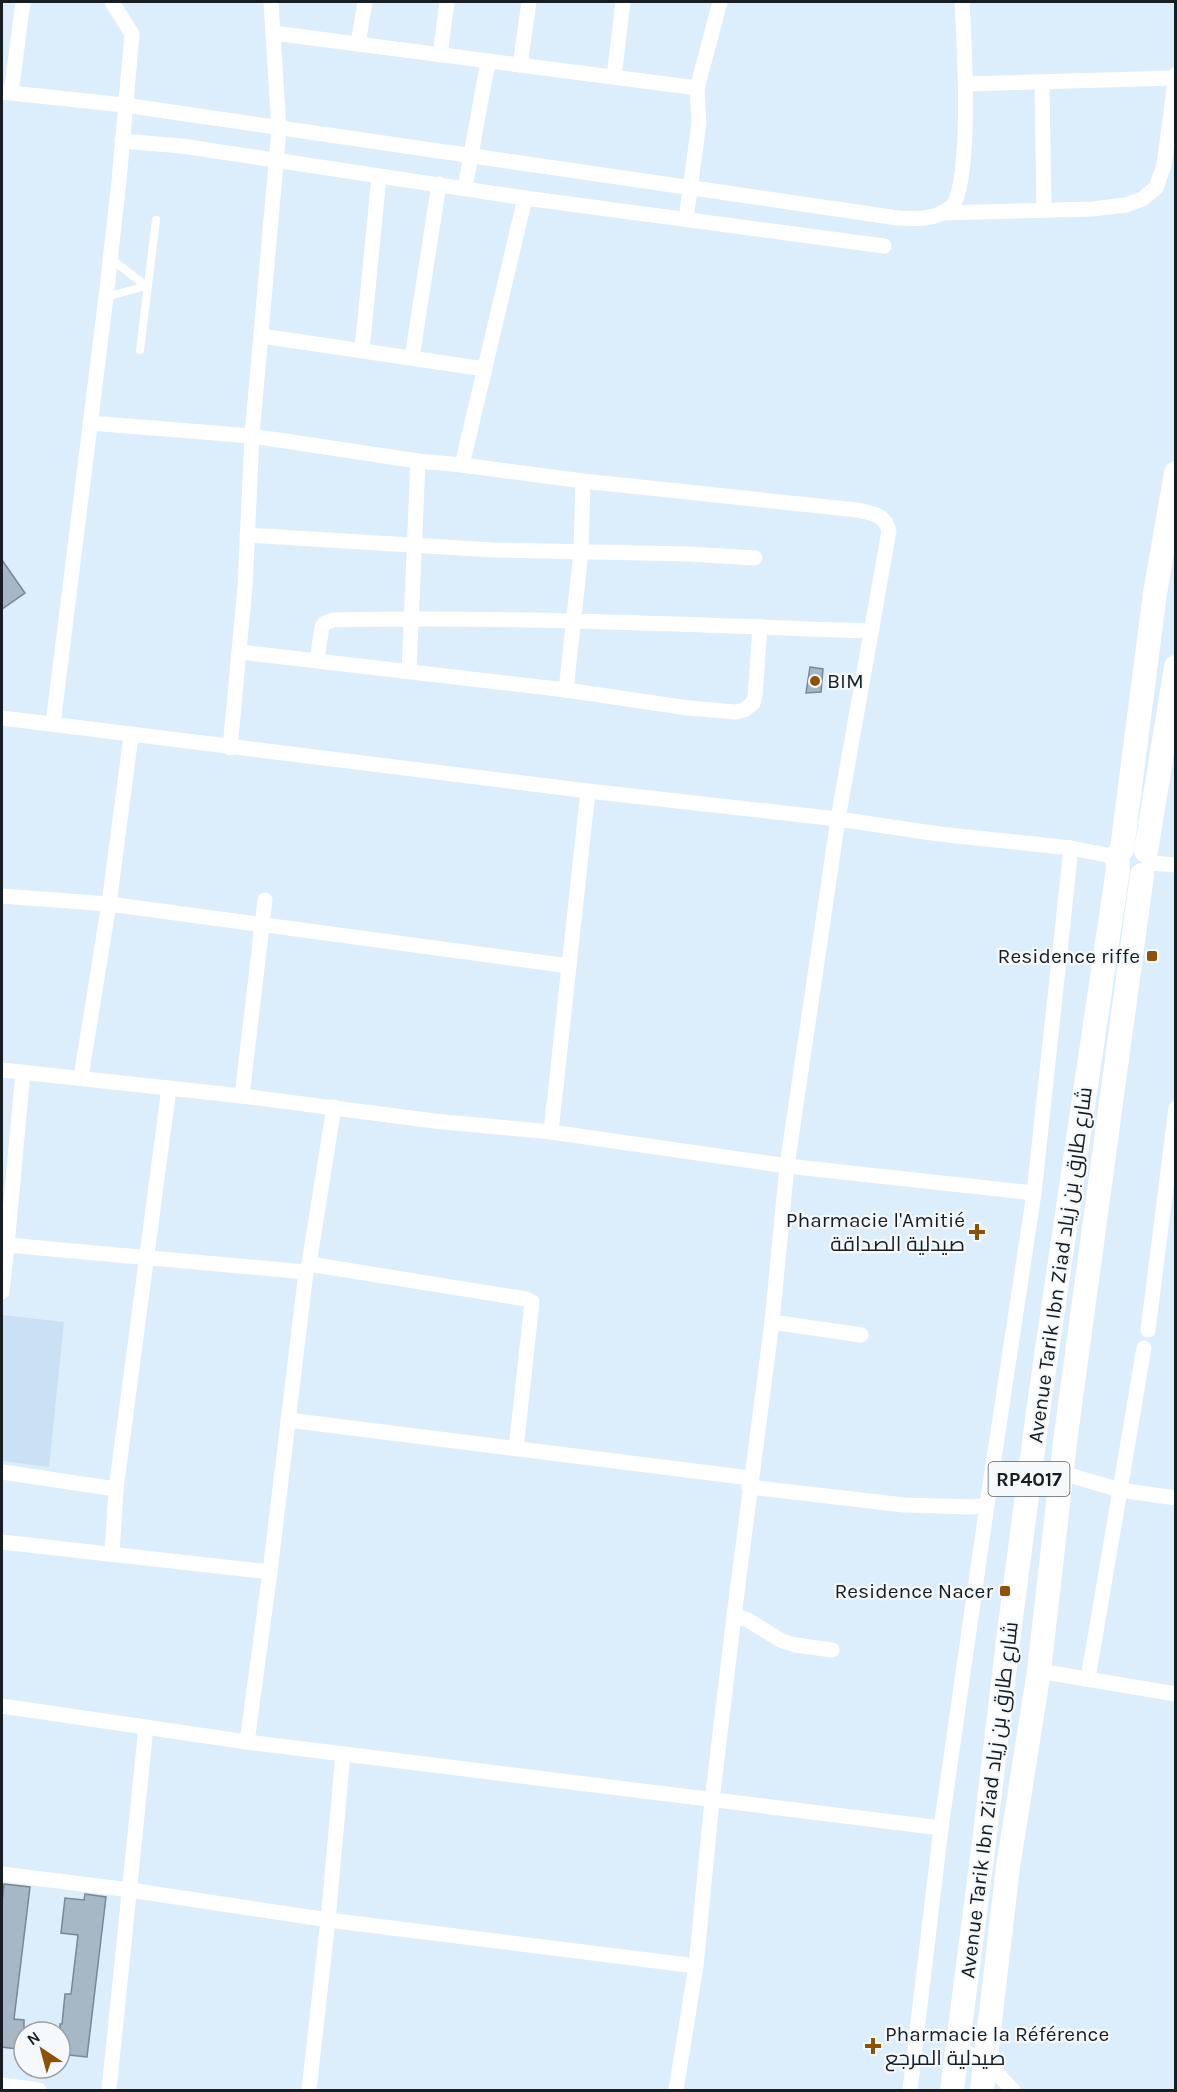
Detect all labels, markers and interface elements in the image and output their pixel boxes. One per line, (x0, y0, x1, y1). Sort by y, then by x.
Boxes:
place label: BIM (827, 669, 864, 693)
marker: BIM (808, 674, 822, 688)
place label: Residence riffe (998, 944, 1140, 968)
marker: Residence riffe (1145, 949, 1159, 963)
street label: Avenue Tarik Ibn Ziad شارع طارق بن زياد (1023, 1085, 1099, 1445)
place label: Pharmacie l'Amitié صيدلية الصداقة (786, 1208, 965, 1256)
marker: Pharmacie l'Amitié صيدلية الصداقة (970, 1225, 984, 1239)
road number: RP4017 (988, 1462, 1070, 1496)
place label: Residence Nacer (834, 1579, 993, 1603)
marker: Residence Nacer (998, 1584, 1012, 1598)
street label: Avenue Tarik Ibn Ziad شارع طارق بن زياد (955, 1620, 1025, 1980)
north arrow (12, 2020, 72, 2080)
place label: Pharmacie la Référence صيدلية المرجع (885, 2022, 1109, 2072)
text: N (23, 2027, 44, 2049)
marker: Pharmacie la Référence صيدلية المرجع (866, 2039, 880, 2053)

